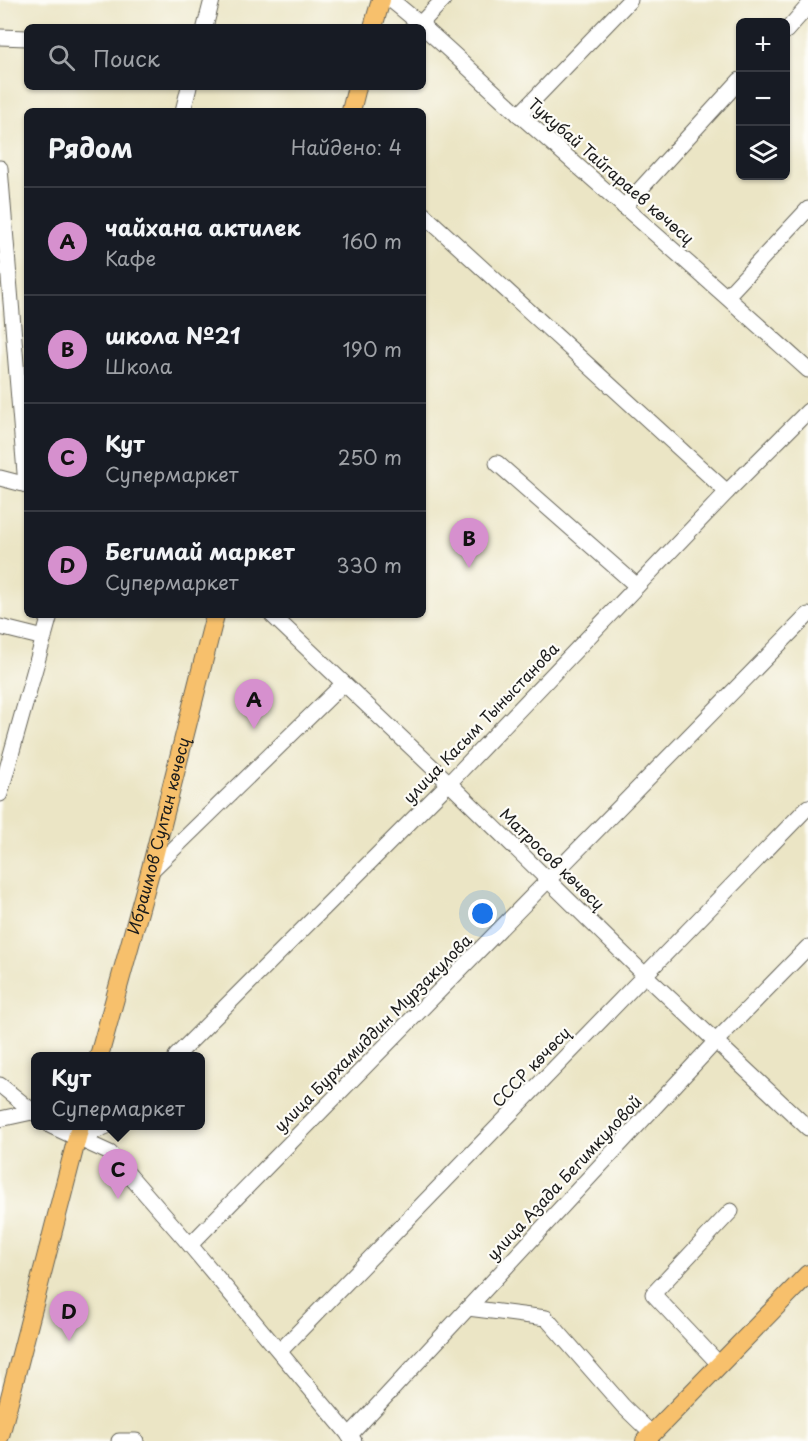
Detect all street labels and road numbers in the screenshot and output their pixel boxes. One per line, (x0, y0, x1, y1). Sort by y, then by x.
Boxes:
street label: Тукубай Тайгараев көчөсү (523, 91, 700, 250)
street label: улица Касым Тыныстанова (397, 636, 564, 808)
street label: Ибраимов Султан көчөсү (120, 734, 195, 937)
street label: Матросов көчөсү (495, 802, 611, 915)
street label: улица Бурхамиддин Мурзакулова (268, 928, 477, 1137)
street label: СССР көчөсү (486, 1020, 576, 1112)
street label: улица Азада Бегимкуловой (480, 1090, 646, 1265)

